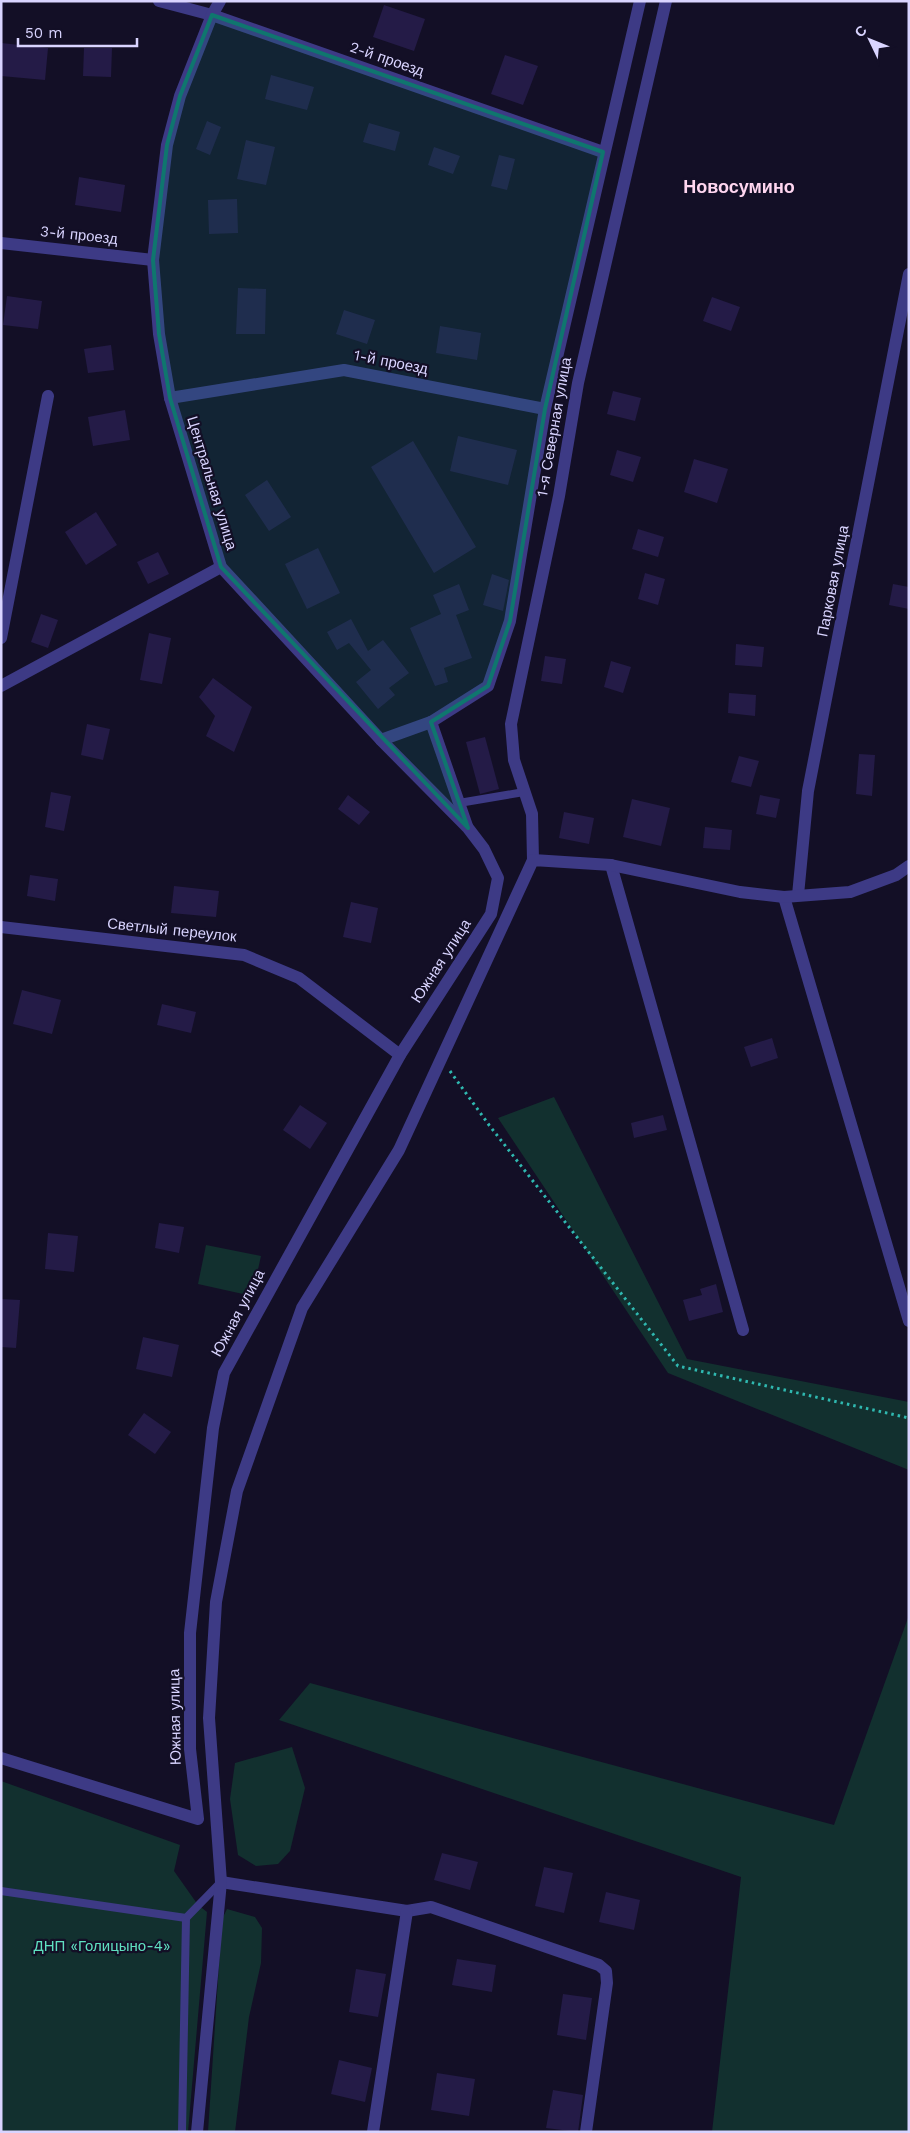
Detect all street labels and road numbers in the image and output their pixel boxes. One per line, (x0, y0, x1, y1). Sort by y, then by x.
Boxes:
street label: 2-й проезд (347, 38, 427, 80)
street label: 3-й проезд (39, 222, 119, 248)
street label: 1-й проезд (352, 346, 430, 378)
street label: 1-я Северная улица (533, 355, 575, 498)
street label: Центральная улица (183, 414, 241, 553)
street label: Парковая улица (813, 523, 853, 638)
street label: Светлый переулок (106, 914, 238, 946)
street label: Южная улица (407, 915, 475, 1006)
street label: Южная улица (207, 1266, 269, 1360)
street label: Южная улица (165, 1668, 185, 1765)

